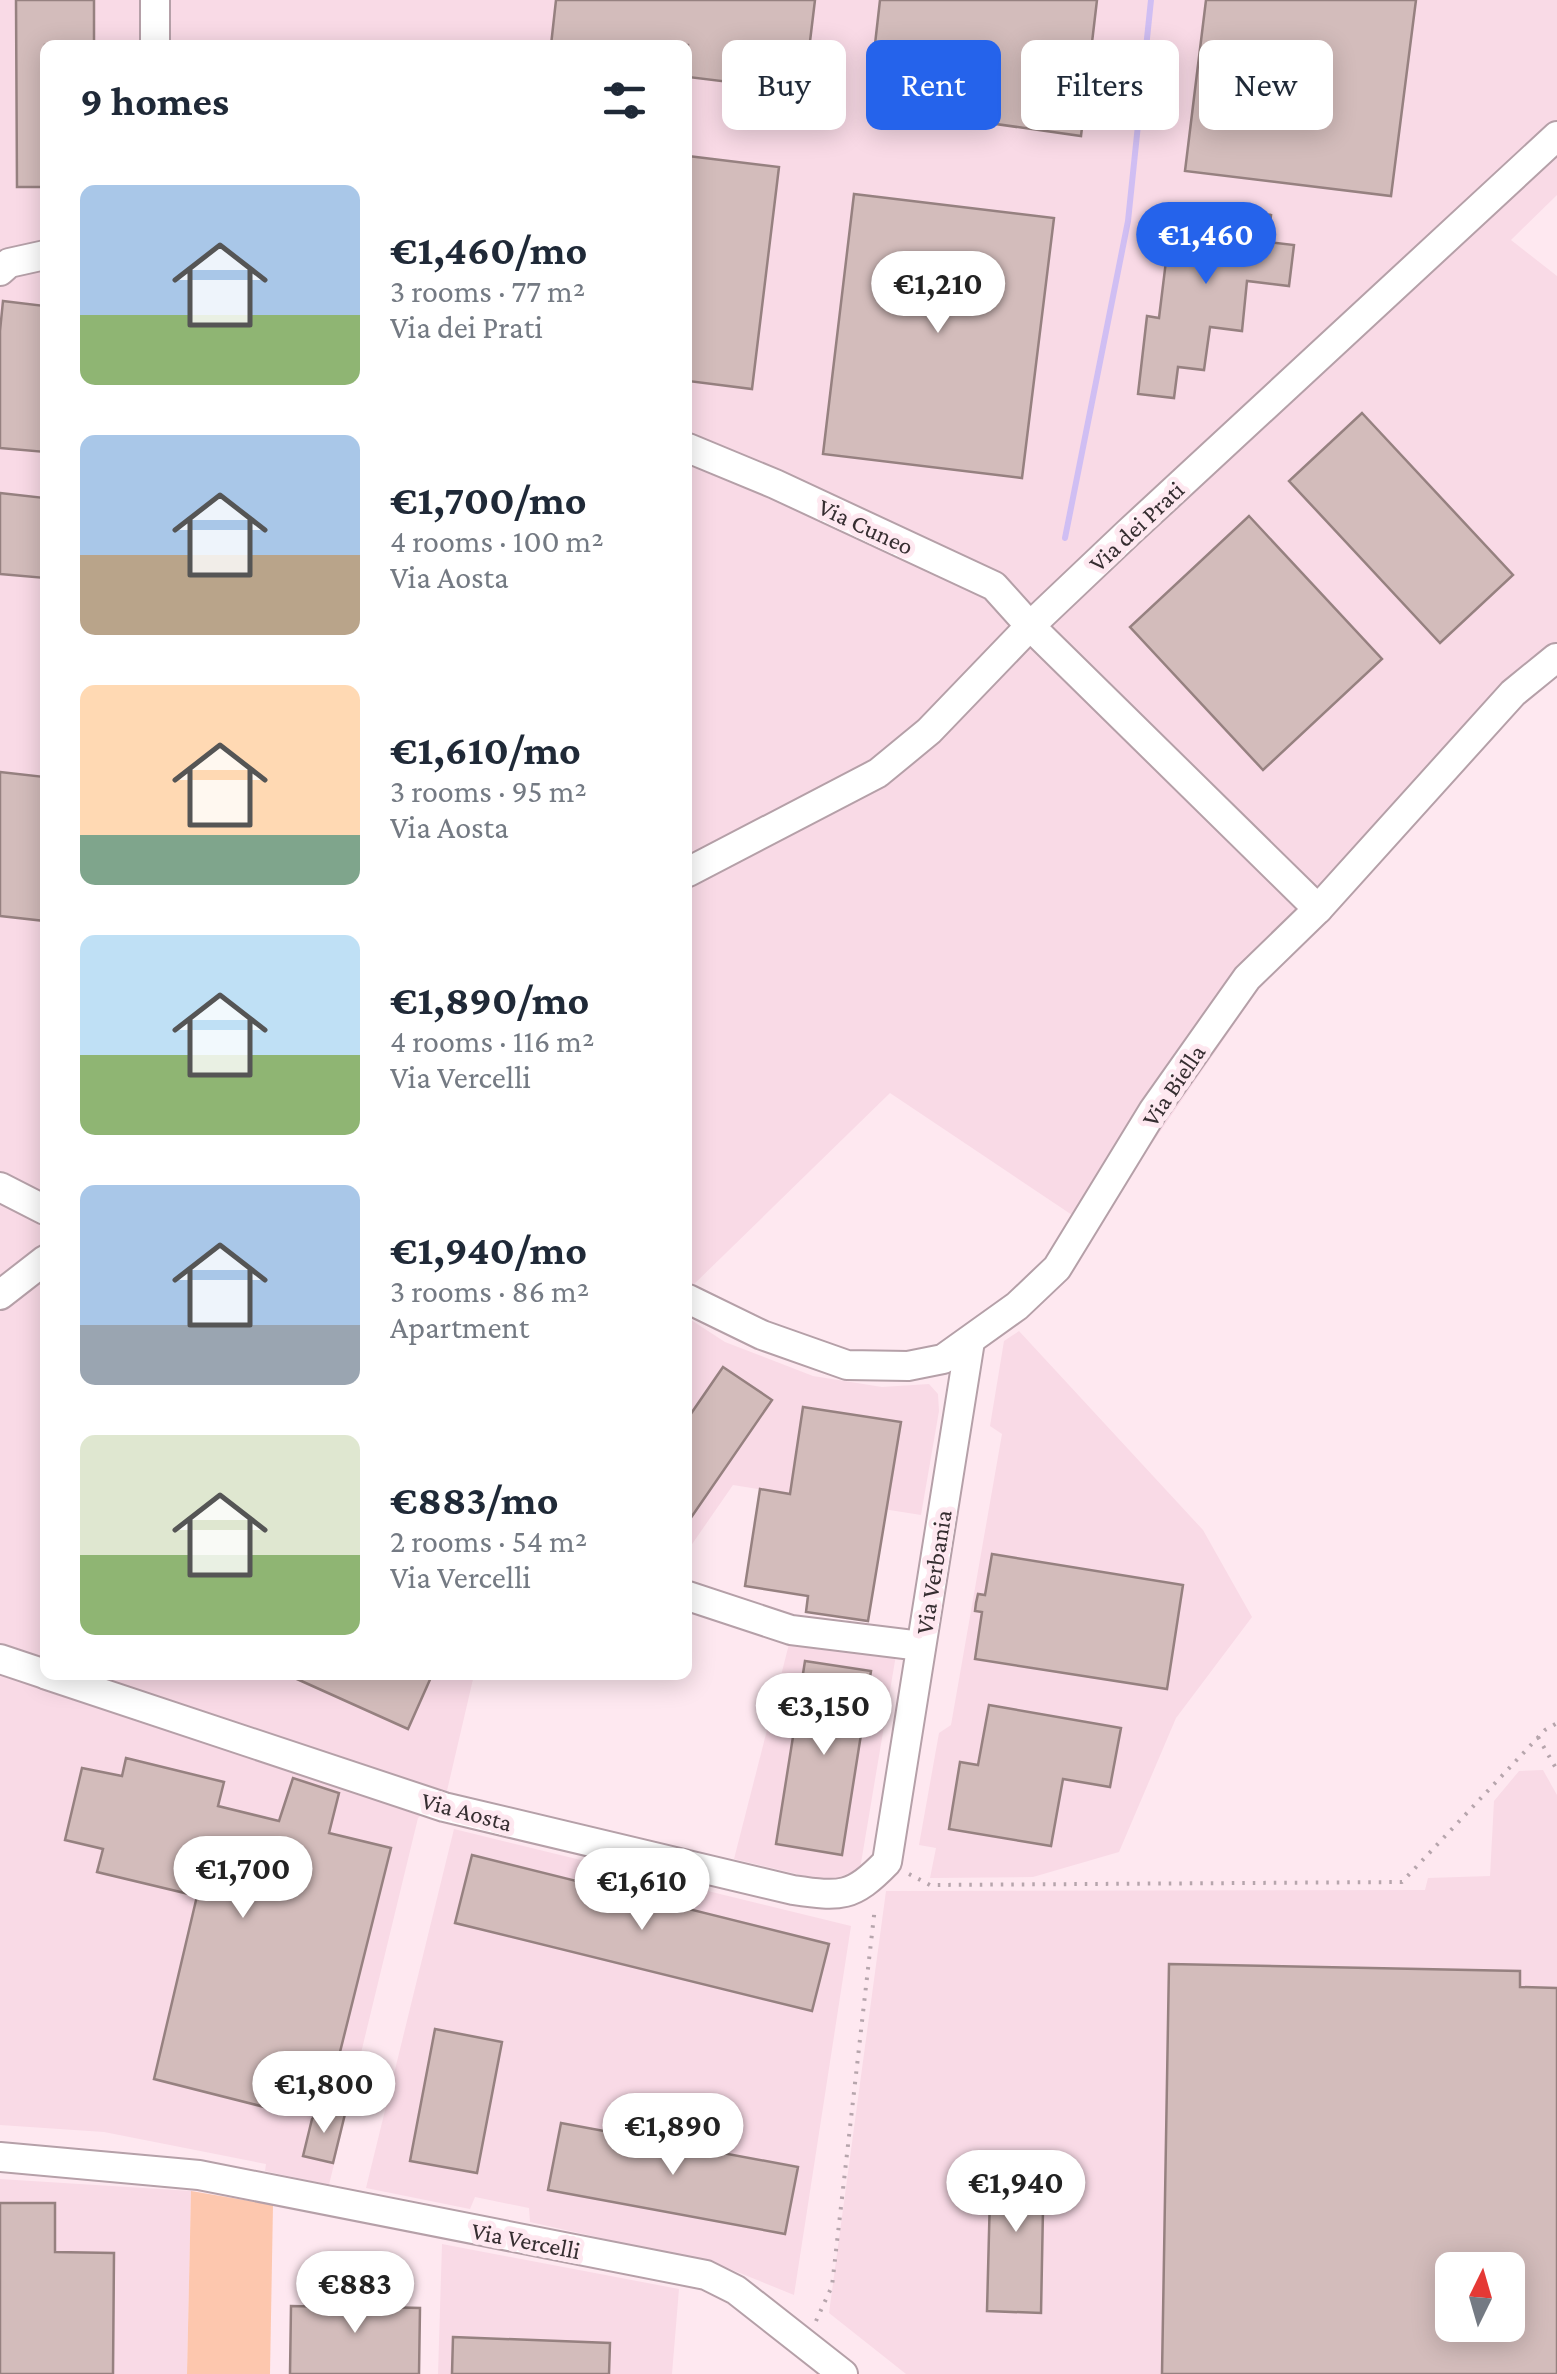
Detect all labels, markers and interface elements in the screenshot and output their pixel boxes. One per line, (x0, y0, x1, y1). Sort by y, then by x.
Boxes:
chip: Buy (722, 40, 846, 130)
chip: Rent (866, 40, 1001, 130)
chip: Filters (1021, 40, 1179, 130)
chip: New (1199, 40, 1333, 130)
icon: filters (597, 73, 652, 128)
text: 9 homes (80, 77, 229, 124)
pin: €1,460 (1125, 202, 1287, 287)
text: €1,460 (1158, 216, 1254, 252)
icon: home (160, 225, 280, 345)
text: €1,460/mo (390, 226, 587, 273)
pin: €1,210 (857, 251, 1019, 336)
text: €1,210 (893, 265, 983, 301)
text: 3 rooms · 77 m² (390, 273, 585, 309)
text: Via dei Prati (390, 309, 543, 345)
icon: home (160, 475, 280, 595)
text: €1,700/mo (390, 476, 587, 523)
street label: Via dei Prati (1083, 476, 1189, 577)
street label: Via Cuneo (814, 493, 917, 560)
text: 4 rooms · 100 m² (390, 523, 604, 559)
text: Via Aosta (390, 559, 509, 595)
icon: home (160, 725, 280, 845)
text: €1,610/mo (390, 726, 581, 773)
text: 3 rooms · 95 m² (390, 773, 587, 809)
text: Via Aosta (390, 809, 509, 845)
icon: home (160, 975, 280, 1095)
text: €1,890/mo (390, 976, 589, 1023)
text: 4 rooms · 116 m² (390, 1023, 594, 1059)
street label: Via Biella (1136, 1039, 1211, 1131)
text: Via Vercelli (390, 1059, 531, 1095)
icon: home (160, 1225, 280, 1345)
text: €1,940/mo (390, 1226, 587, 1273)
text: 3 rooms · 86 m² (390, 1273, 589, 1309)
text: Apartment (390, 1309, 529, 1345)
icon: home (160, 1475, 280, 1595)
text: €883/mo (390, 1476, 559, 1523)
street label: Via Verbania (910, 1508, 957, 1636)
text: 2 rooms · 54 m² (390, 1523, 587, 1559)
text: Via Vercelli (390, 1559, 531, 1595)
pin: €3,150 (743, 1673, 905, 1758)
text: €3,150 (778, 1687, 870, 1723)
street label: Via Aosta (419, 1786, 516, 1837)
pin: €1,700 (162, 1836, 324, 1921)
pin: €1,610 (561, 1848, 723, 1933)
text: €1,700 (196, 1850, 291, 1886)
text: €1,610 (597, 1862, 687, 1898)
pin: €1,800 (243, 2051, 405, 2136)
text: €1,800 (274, 2065, 374, 2101)
pin: €1,890 (592, 2093, 754, 2178)
text: €1,890 (624, 2107, 722, 2143)
pin: €1,940 (935, 2150, 1097, 2235)
text: €1,940 (968, 2164, 1064, 2200)
street label: Via Vercelli (469, 2217, 583, 2264)
pin: €883 (296, 2251, 414, 2336)
north arrow (1435, 2252, 1525, 2342)
map controls (1435, 2252, 1525, 2342)
text: €883 (318, 2265, 392, 2301)

